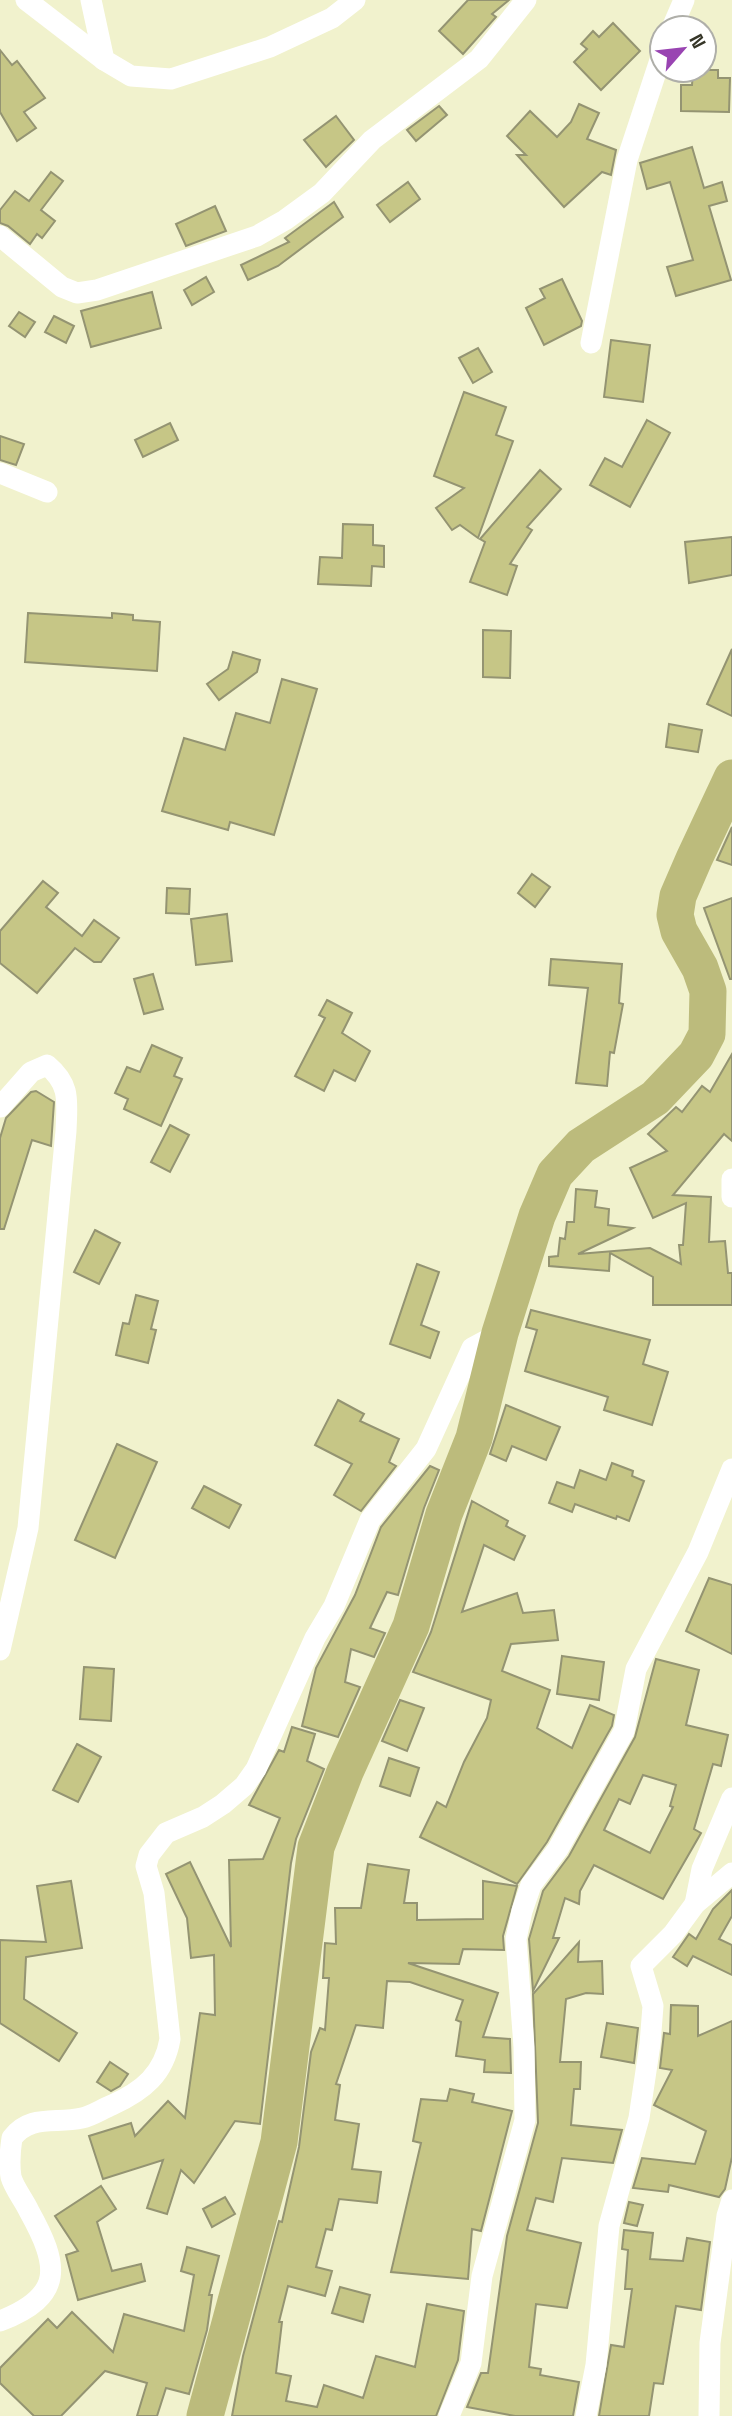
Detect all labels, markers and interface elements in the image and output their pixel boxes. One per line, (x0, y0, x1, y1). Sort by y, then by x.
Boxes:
north arrow (648, 14, 718, 84)
text: N (684, 30, 712, 53)

